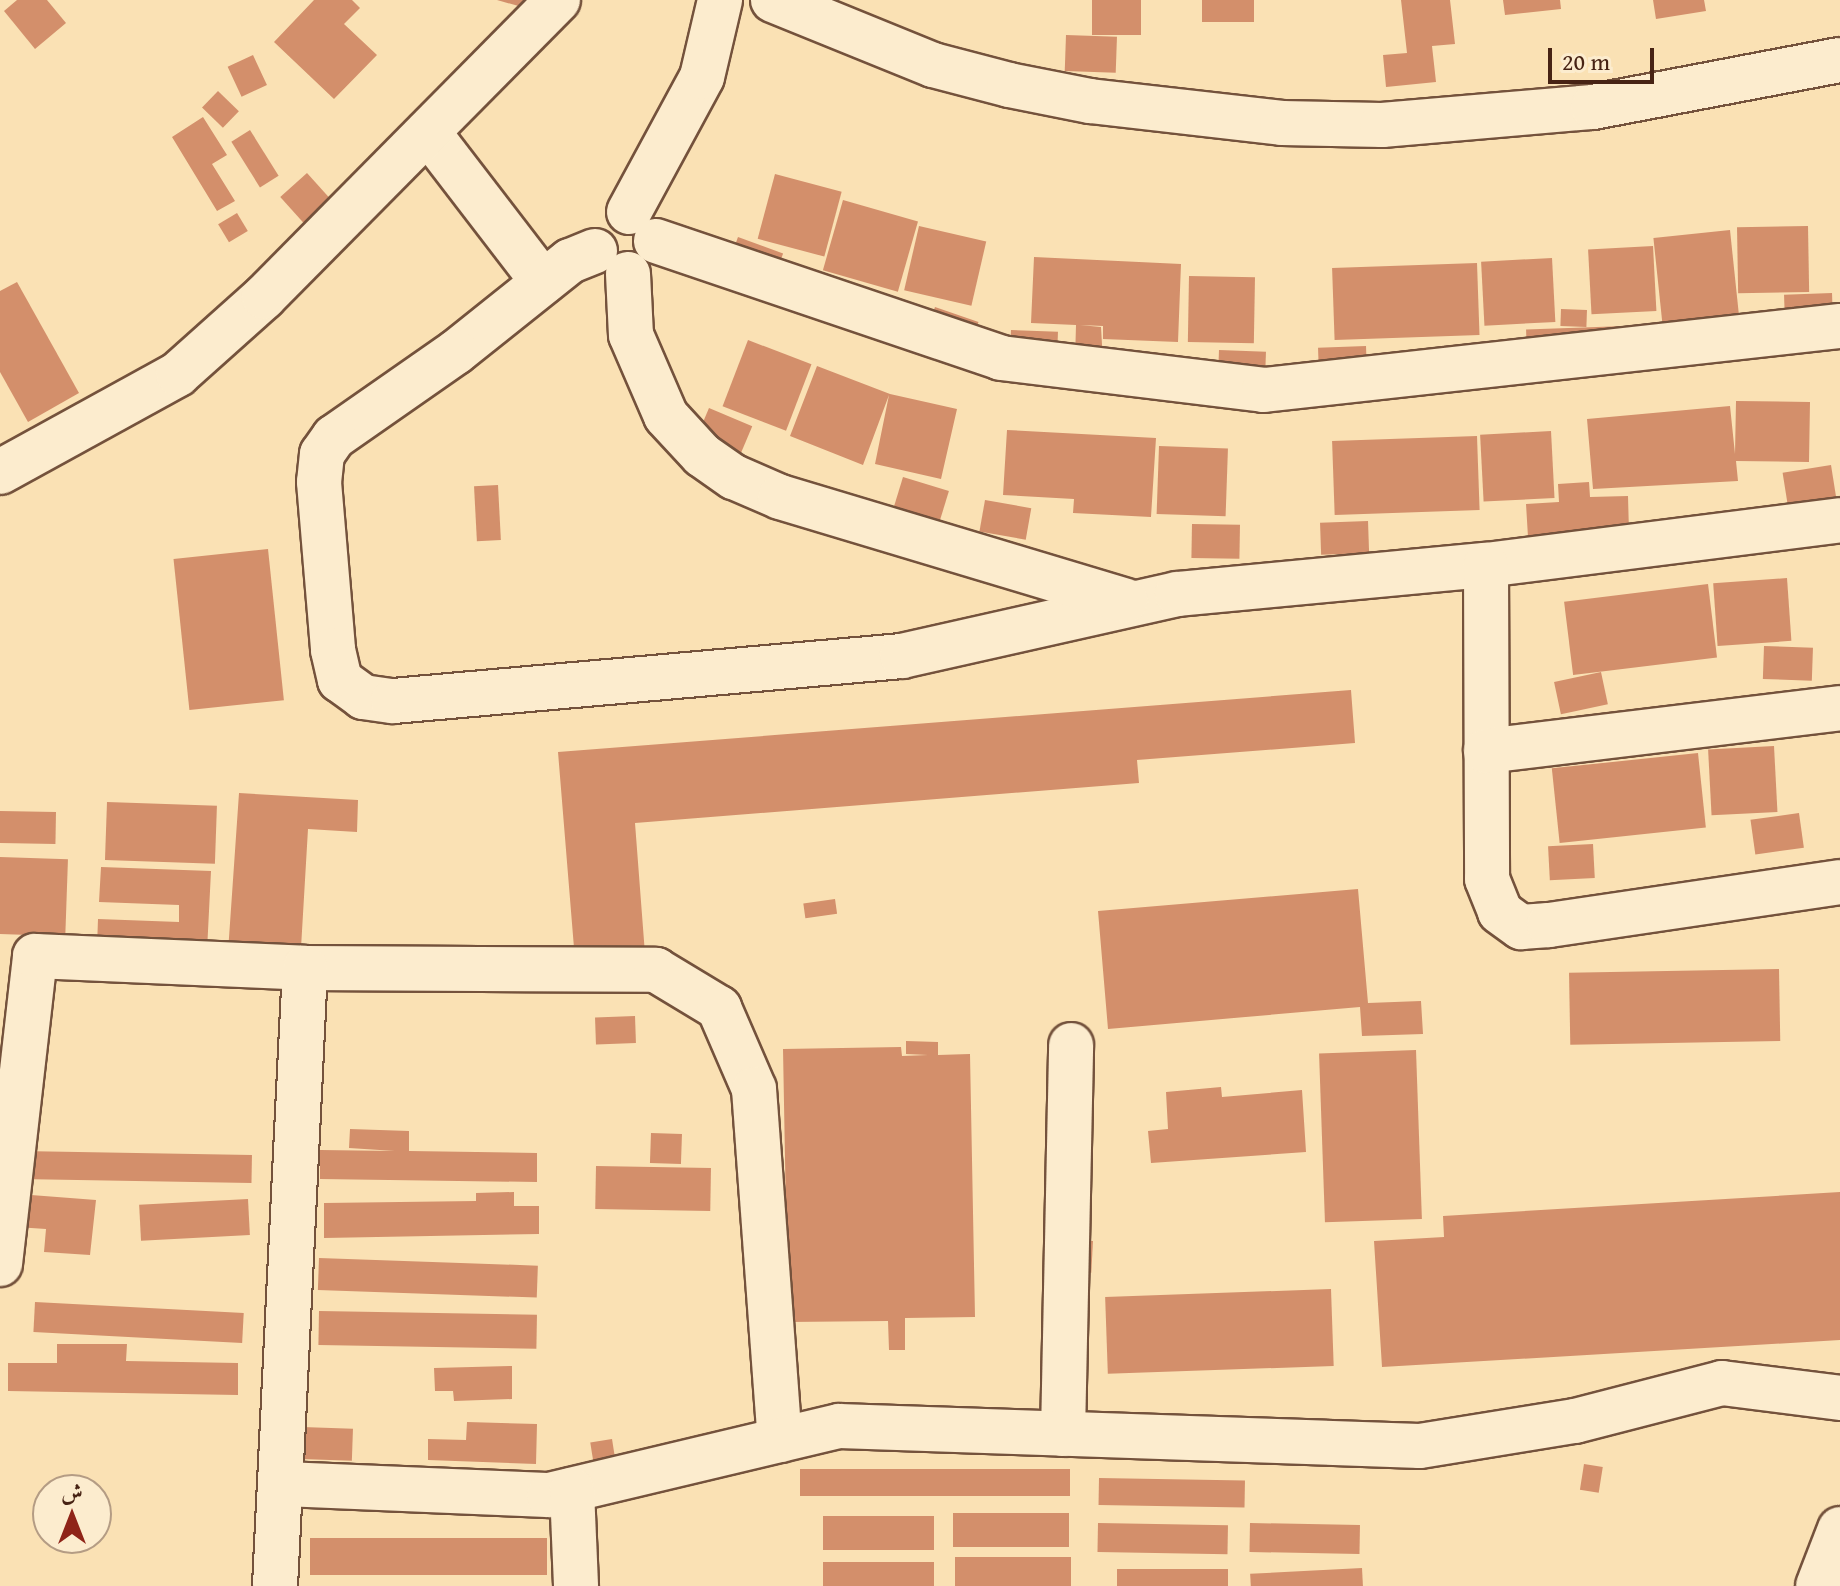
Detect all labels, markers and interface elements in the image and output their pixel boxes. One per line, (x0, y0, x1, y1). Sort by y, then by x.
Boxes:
scale bar (1552, 32, 1658, 82)
text: 20 m (1562, 44, 1610, 79)
north arrow (32, 1474, 112, 1554)
text: ش (61, 1476, 83, 1508)

